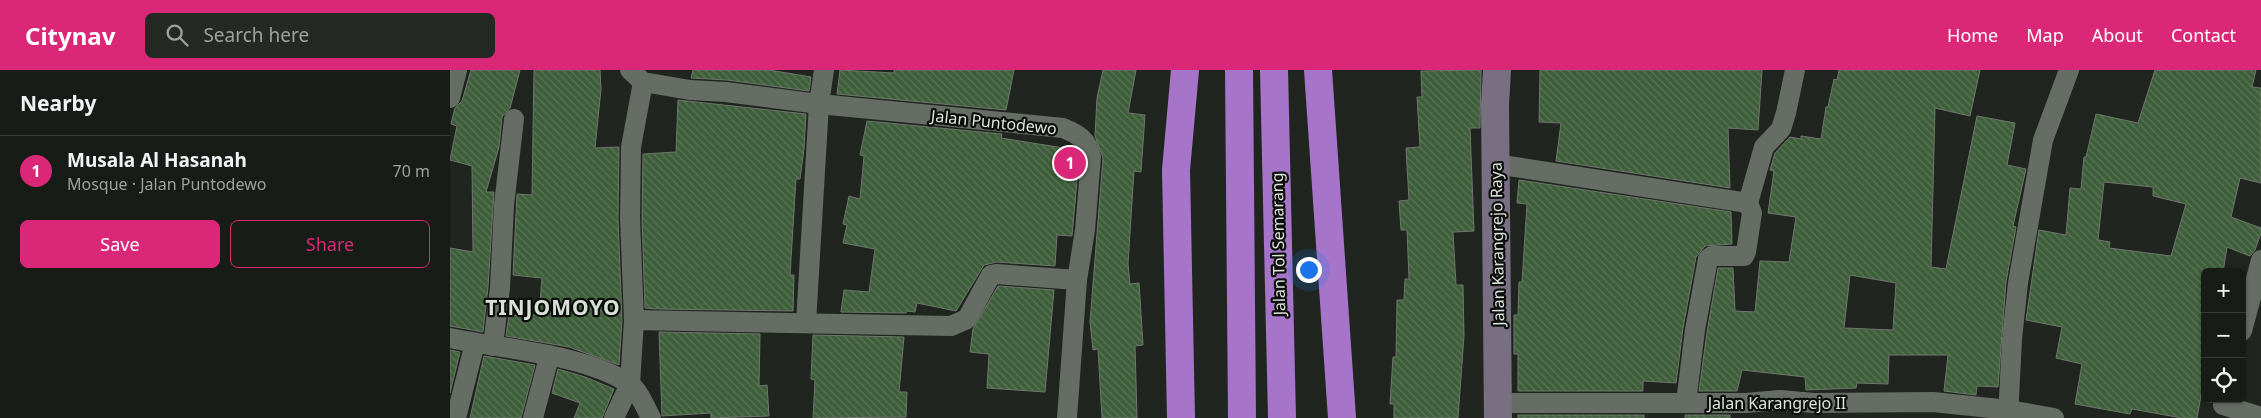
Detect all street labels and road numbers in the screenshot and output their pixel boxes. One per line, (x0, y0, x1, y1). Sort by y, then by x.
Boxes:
street label: Jalan Puntodewo (928, 104, 1058, 140)
street label: Jalan Karangrejo Raya (1485, 162, 1509, 328)
street label: Jalan Tol Semarang (1266, 172, 1290, 318)
street label: Jalan Karangrejo II (1706, 392, 1846, 414)

